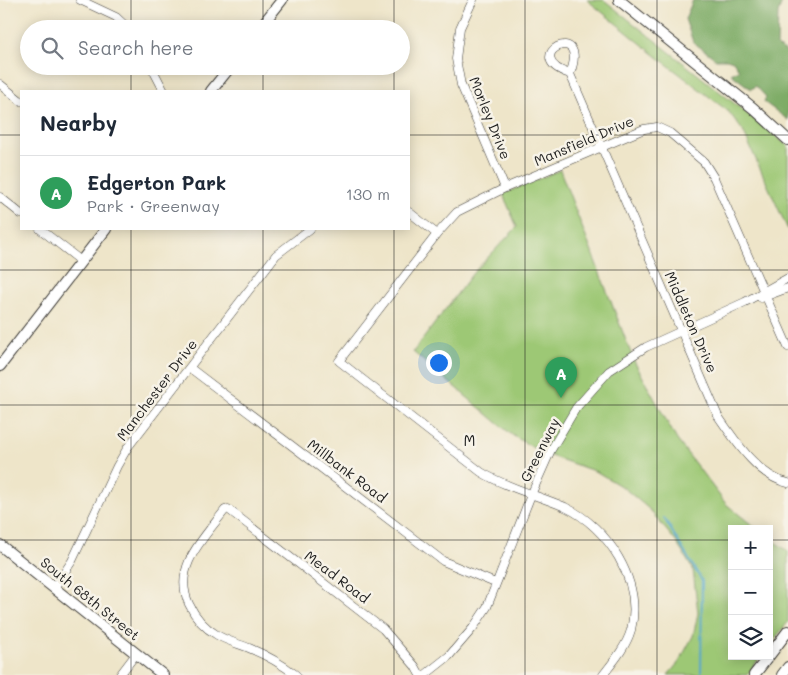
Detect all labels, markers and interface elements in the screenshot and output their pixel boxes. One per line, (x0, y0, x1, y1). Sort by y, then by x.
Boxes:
search box (20, 20, 410, 75)
icon: search (38, 34, 66, 62)
text: Search here (78, 35, 194, 60)
street label: Morley Drive (465, 74, 516, 162)
text: Nearby (40, 109, 117, 136)
street label: Mansfield Drive (531, 111, 637, 170)
text: Edgerton Park (87, 170, 226, 195)
text: A (50, 183, 62, 204)
text: 130 m (346, 183, 390, 204)
text: Park · Greenway (87, 195, 220, 216)
street label: Middleton Drive (661, 268, 722, 375)
street label: Manchester Drive (112, 335, 201, 444)
your location (426, 350, 452, 376)
pin: A (545, 357, 577, 398)
street label: Greenway (515, 415, 564, 485)
district label: M (464, 430, 476, 450)
street label: Millbank Road (304, 435, 391, 507)
map controls (728, 525, 773, 660)
button: + (728, 525, 773, 570)
street label: Mead Road (301, 546, 374, 607)
street label: South 68th Street (37, 553, 144, 645)
button: − (728, 570, 773, 615)
button: layers (728, 615, 773, 660)

